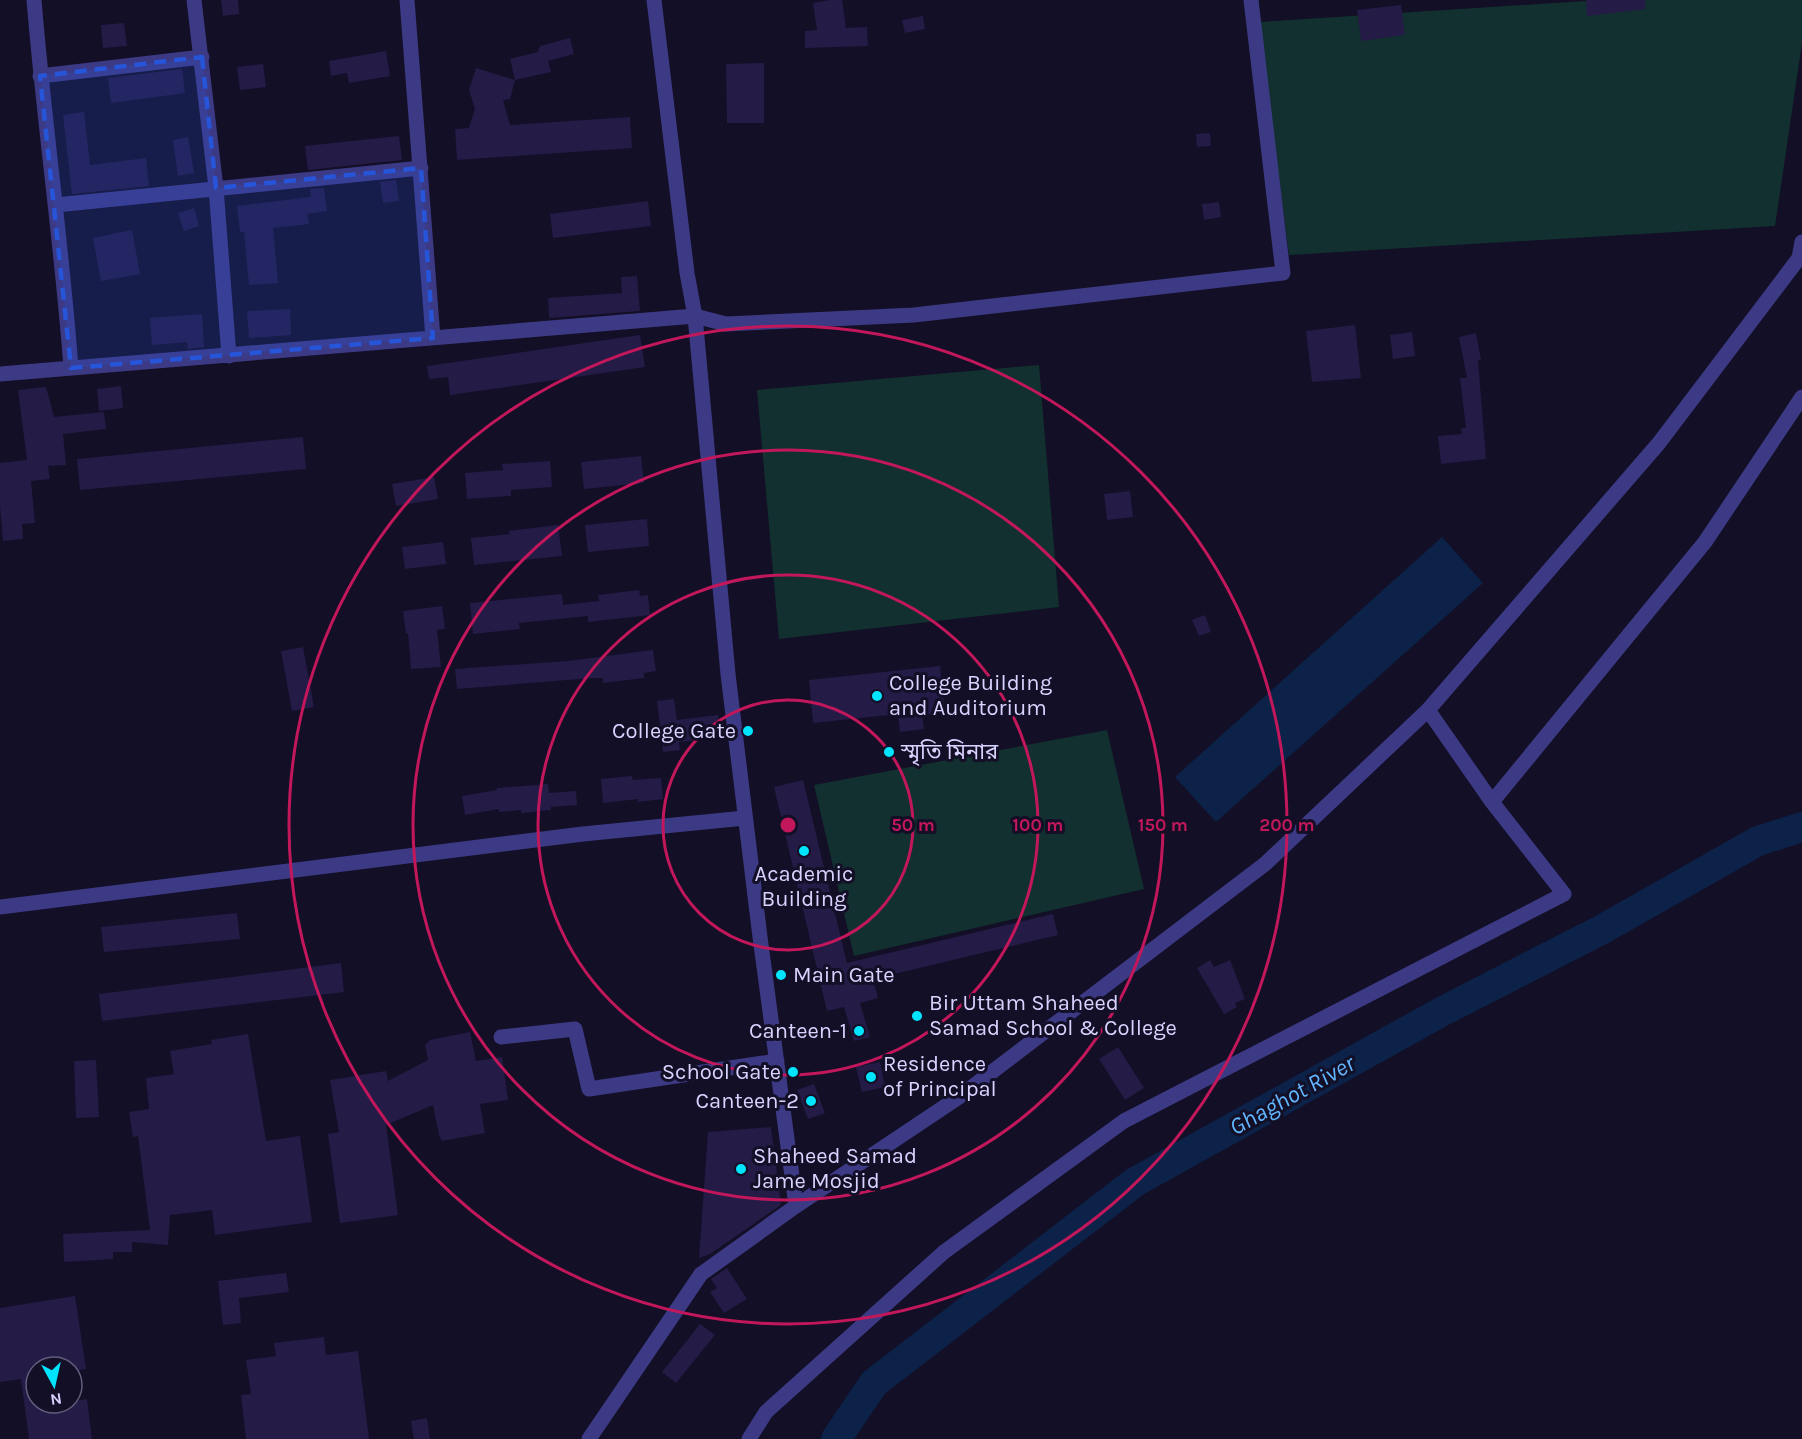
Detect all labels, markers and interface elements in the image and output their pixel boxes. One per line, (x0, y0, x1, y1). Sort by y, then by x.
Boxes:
place label: College Building and Auditorium (889, 670, 1053, 721)
marker: College Building and Auditorium (870, 689, 884, 703)
place label: College Gate (612, 718, 736, 744)
marker: College Gate (741, 724, 755, 738)
place label: স্মৃতি মিনার (900, 739, 999, 767)
marker: স্মৃতি মিনার (882, 745, 896, 759)
text: 50 m (891, 814, 935, 836)
text: 100 m (1013, 814, 1063, 836)
text: 150 m (1138, 814, 1188, 836)
text: 200 m (1259, 814, 1315, 836)
centre of rings (778, 815, 798, 835)
marker: Academic Building (797, 844, 811, 858)
place label: Academic Building (755, 861, 853, 912)
place label: Main Gate (793, 962, 895, 988)
marker: Main Gate (774, 968, 788, 982)
place label: Bir Uttam Shaheed Samad School & College (929, 990, 1177, 1041)
marker: Bir Uttam Shaheed Samad School & College (910, 1009, 924, 1023)
place label: Canteen-1 (749, 1018, 847, 1044)
marker: Canteen-1 (852, 1024, 866, 1038)
water label: Ghaghot River (1224, 1049, 1360, 1141)
place label: Residence of Principal (883, 1051, 997, 1102)
place label: School Gate (662, 1059, 781, 1085)
marker: School Gate (786, 1065, 800, 1079)
marker: Residence of Principal (864, 1070, 878, 1084)
place label: Canteen-2 (696, 1088, 799, 1114)
marker: Canteen-2 (804, 1094, 818, 1108)
place label: Shaheed Samad Jame Mosjid (753, 1143, 917, 1194)
marker: Shaheed Samad Jame Mosjid (734, 1162, 748, 1176)
north arrow (24, 1355, 84, 1415)
text: N (49, 1389, 63, 1410)

